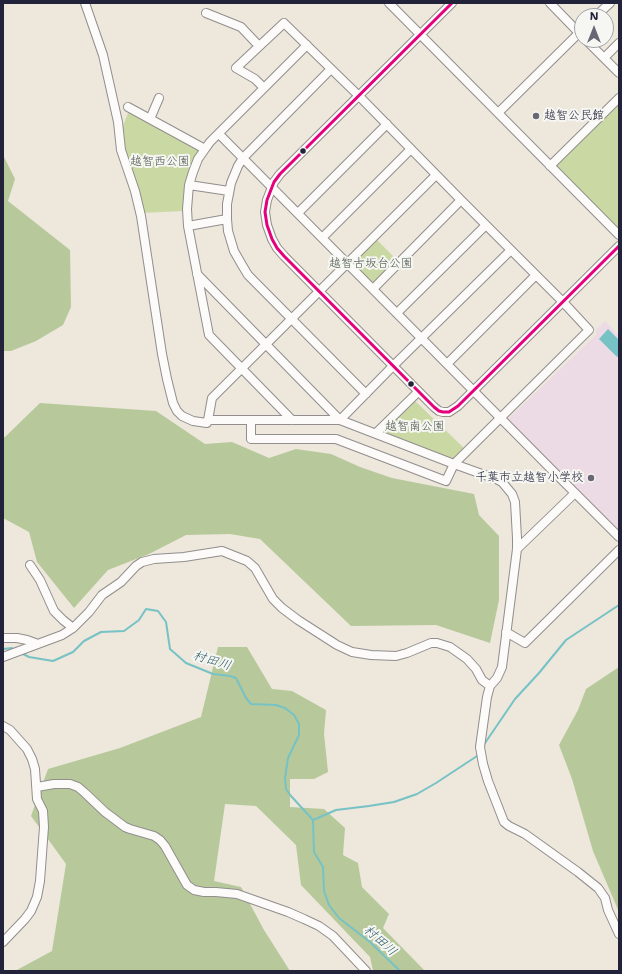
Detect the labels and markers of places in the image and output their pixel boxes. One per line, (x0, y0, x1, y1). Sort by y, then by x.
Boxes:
place label: 越智公民館 (544, 109, 604, 123)
marker: 越智公民館 (531, 111, 541, 121)
unlabelled marker (298, 146, 308, 156)
unlabelled marker (406, 379, 416, 389)
place label: 千葉市立越智小学校 (475, 471, 583, 485)
marker: 千葉市立越智小学校 (586, 473, 596, 483)

